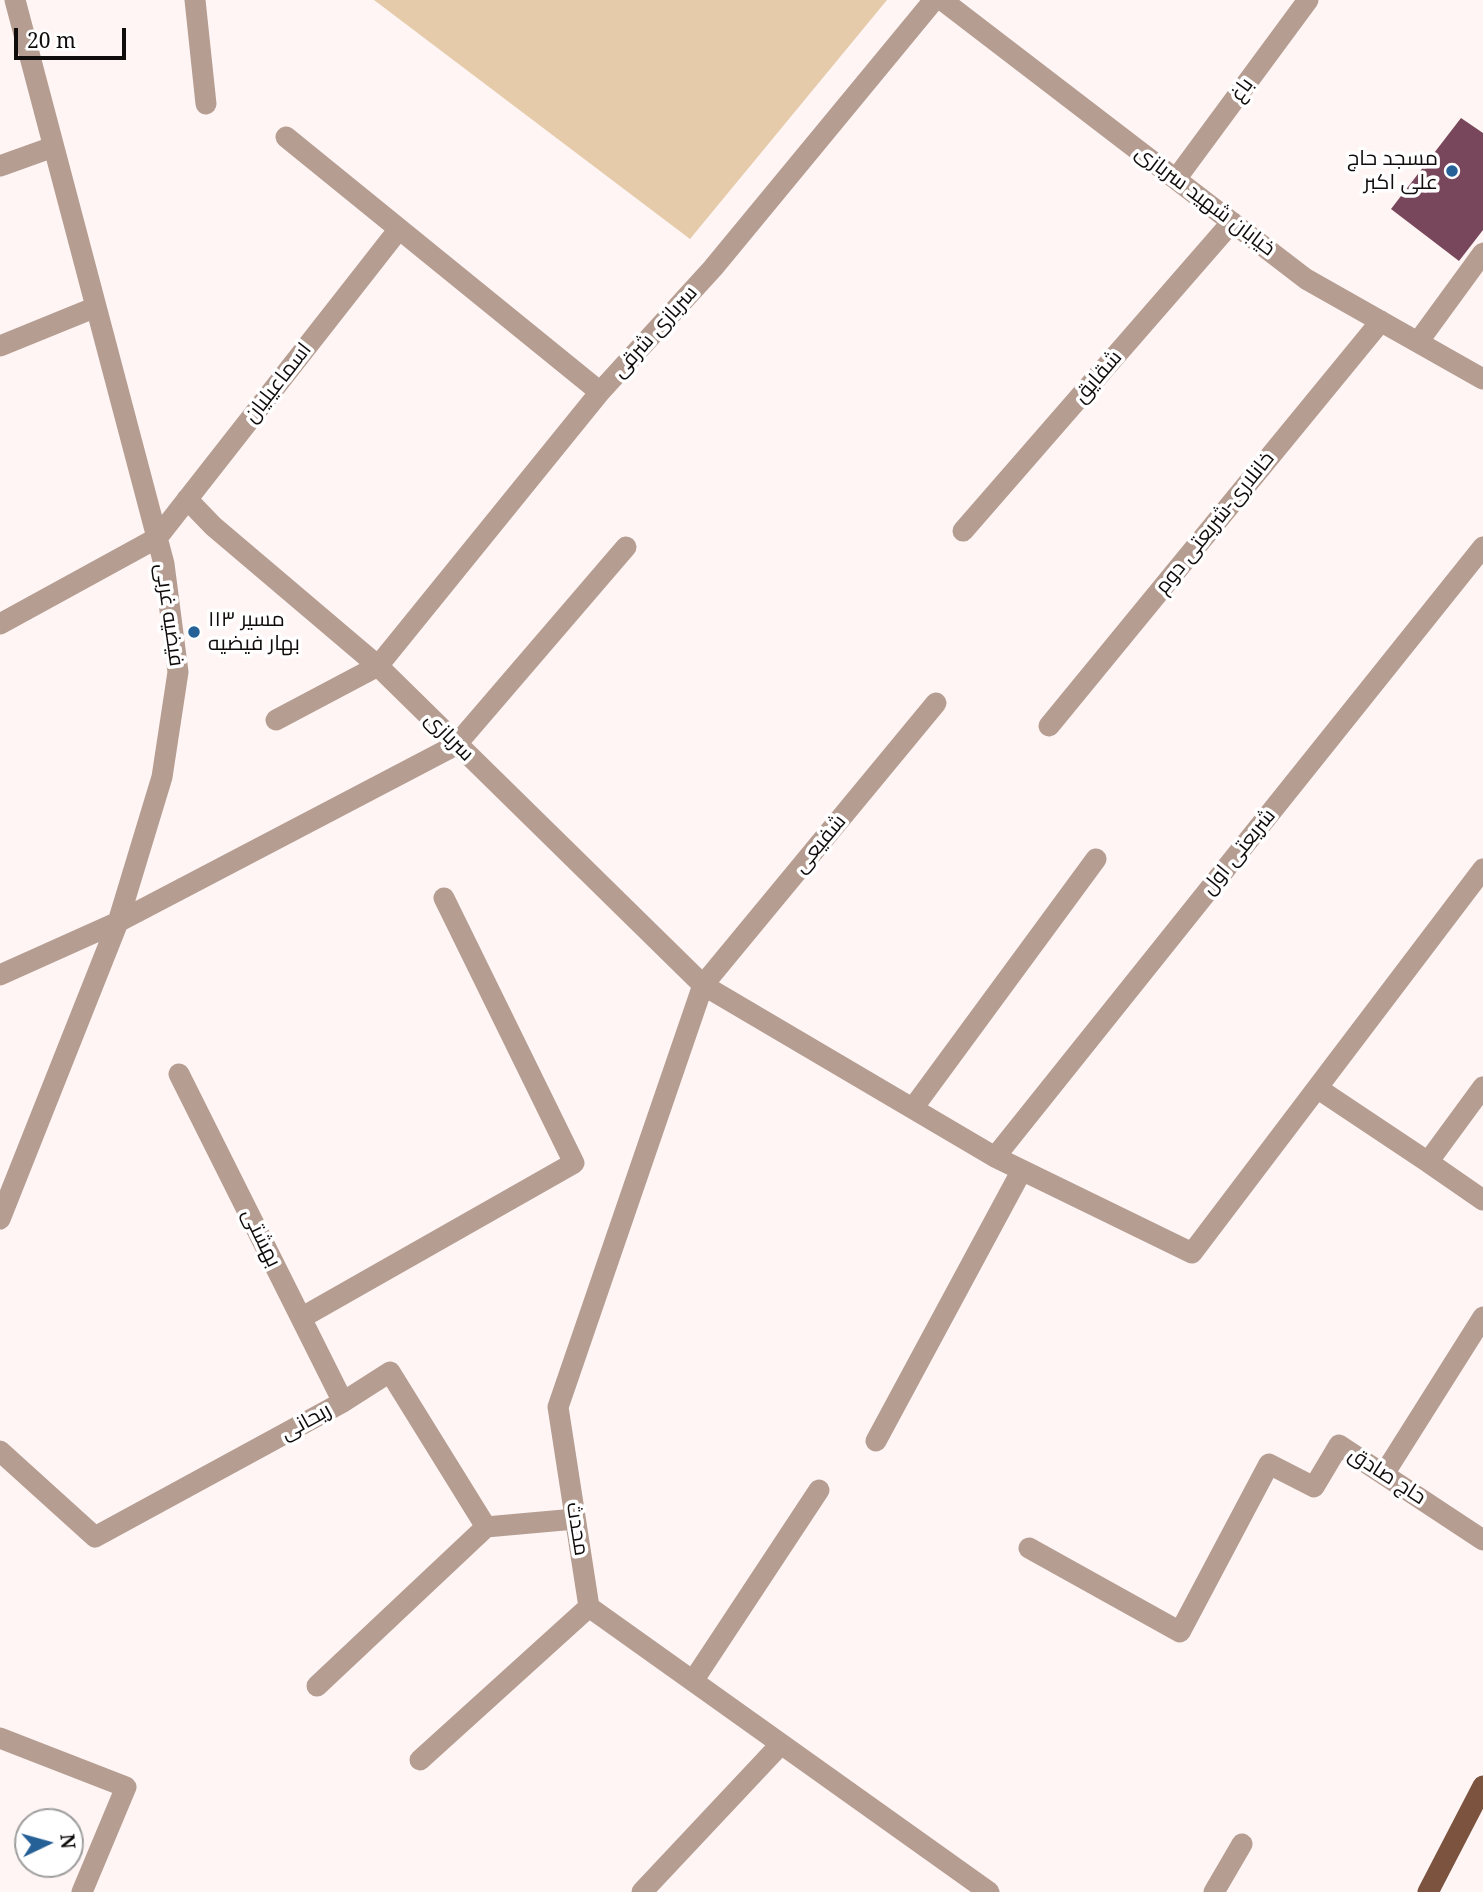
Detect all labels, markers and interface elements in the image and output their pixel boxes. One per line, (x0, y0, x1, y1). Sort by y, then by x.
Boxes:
scale bar (18, 14, 130, 58)
text: 20 m (27, 26, 76, 54)
street label: باغ (1225, 73, 1259, 107)
street label: خیابان شهید سربازی (1130, 140, 1280, 262)
place label: مسجد حاج علی اکبر (1347, 146, 1438, 196)
marker: مسجد حاج علی اکبر (1444, 163, 1460, 179)
street label: سربازی شرقی (607, 281, 703, 383)
street label: اسماعیلیان (239, 338, 317, 428)
street label: شقایق (1068, 346, 1128, 408)
street label: خانلاری-شریعتی دوم (1150, 447, 1280, 599)
street label: فیضیه غربی (149, 562, 189, 668)
place label: مسیر ۱۱۳ بهار فیضیه (208, 607, 300, 657)
marker: مسیر ۱۱۳ بهار فیضیه (186, 624, 202, 640)
street label: سربازی (419, 707, 479, 767)
street label: شریعتی اول (1197, 804, 1281, 900)
street label: شفیعی (788, 810, 852, 878)
street label: بهشتی (236, 1204, 286, 1272)
street label: ریحانی (276, 1398, 336, 1446)
street label: حاج صادق (1344, 1442, 1430, 1510)
street label: محدث (560, 1500, 594, 1558)
north arrow (14, 1808, 84, 1878)
text: N (54, 1833, 82, 1850)

